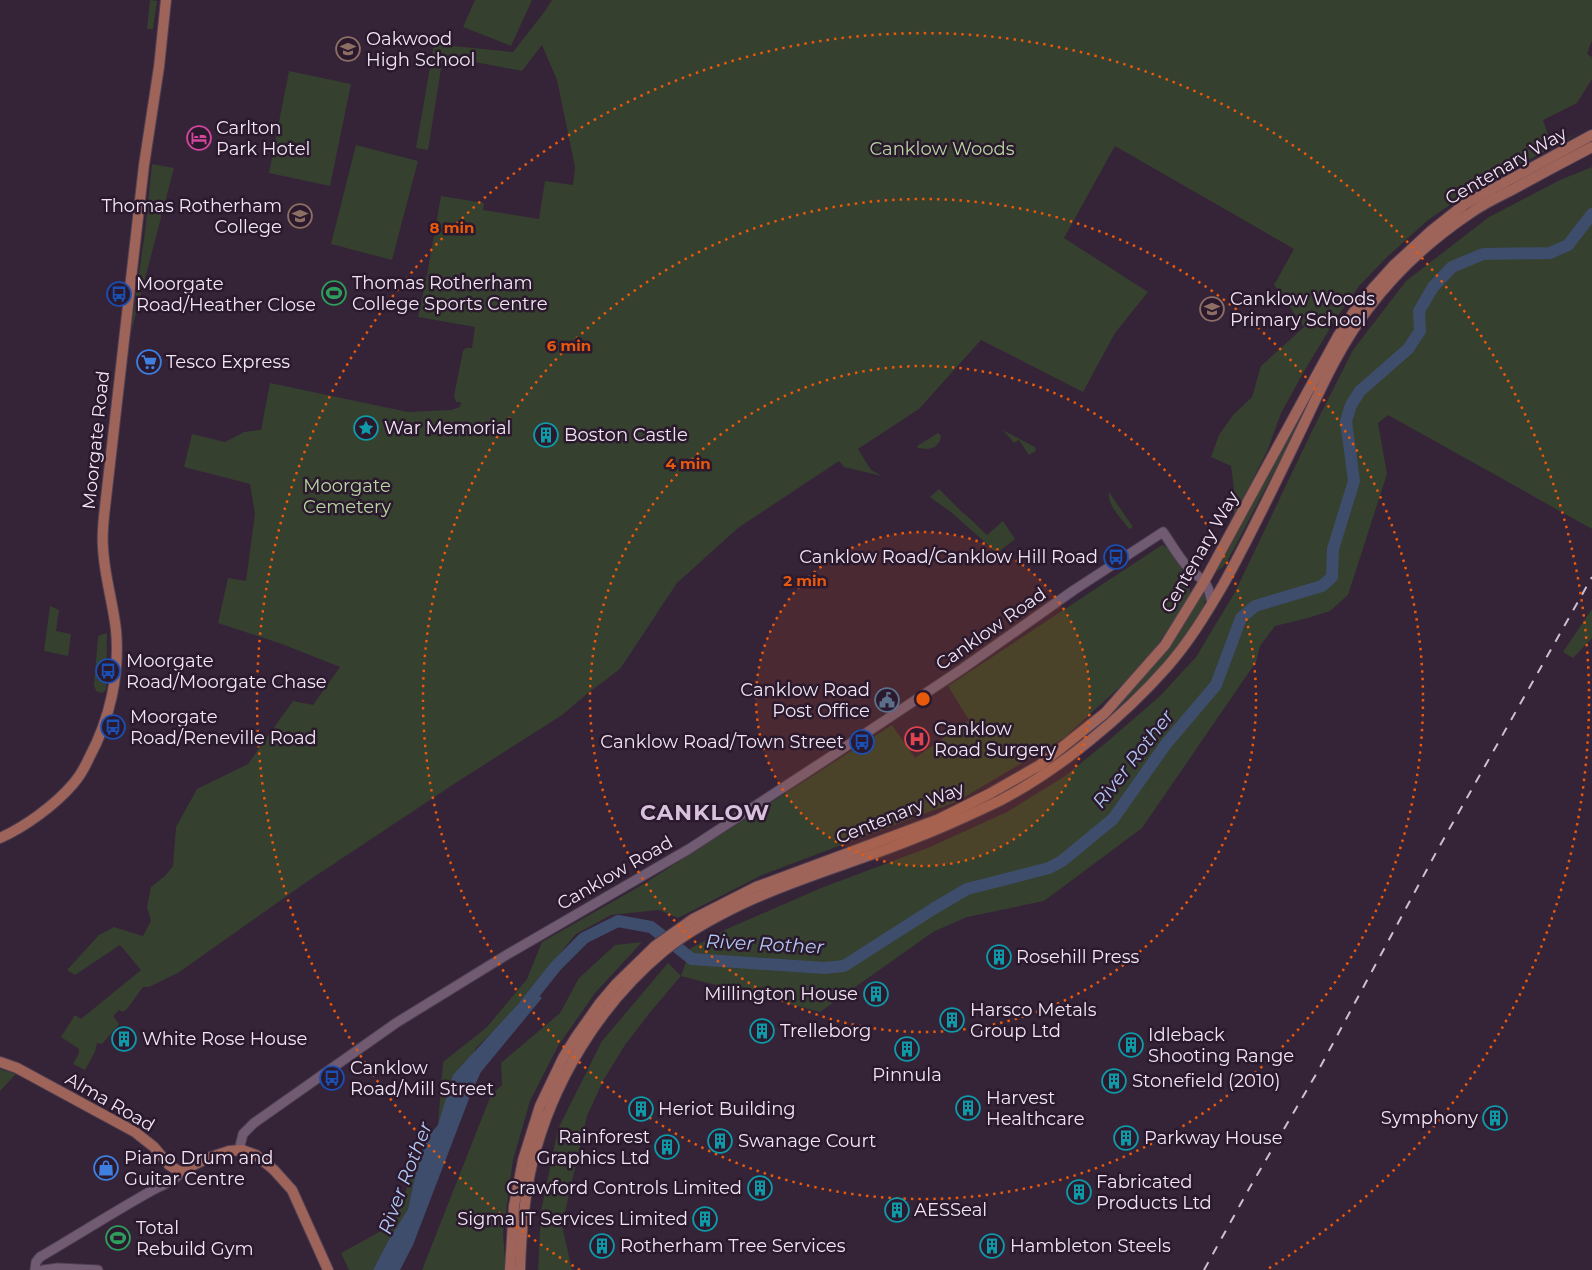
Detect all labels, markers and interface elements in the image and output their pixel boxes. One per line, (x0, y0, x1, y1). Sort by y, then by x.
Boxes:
place label: Oakwood High School (366, 28, 475, 71)
school or university icon: Oakwood High School (335, 36, 361, 62)
place label: Carlton Park Hotel (216, 117, 310, 160)
street label: Centenary Way (1441, 122, 1571, 210)
hotel icon: Carlton Park Hotel (186, 125, 212, 151)
park label: Canklow Woods (869, 138, 1015, 160)
place label: Thomas Rotherham College (101, 195, 282, 238)
school or university icon: Thomas Rotherham College (287, 203, 313, 229)
text: 8 min (430, 218, 474, 237)
place label: Thomas Rotherham College Sports Centre (352, 272, 548, 315)
place label: Moorgate Road/Heather Close (136, 273, 316, 316)
sports icon: Thomas Rotherham College Sports Centre (321, 280, 347, 306)
bus stop icon: Moorgate Road/Heather Close (106, 281, 132, 307)
place label: Canklow Woods Primary School (1230, 288, 1375, 331)
school or university icon: Canklow Woods Primary School (1199, 296, 1225, 322)
text: 6 min (547, 336, 591, 355)
supermarket icon: Tesco Express (136, 349, 162, 375)
place label: Tesco Express (166, 351, 290, 373)
street label: Moorgate Road (78, 370, 114, 510)
place icon: War Memorial (353, 415, 379, 441)
place label: War Memorial (384, 417, 511, 439)
building icon: Boston Castle (533, 422, 559, 448)
place label: Boston Castle (564, 424, 688, 446)
text: 4 min (665, 454, 711, 473)
park label: Moorgate Cemetery (303, 475, 391, 518)
street label: Centenary Way (1156, 487, 1244, 617)
bus stop icon: Canklow Road/Canklow Hill Road (1103, 544, 1129, 570)
place label: Canklow Road/Canklow Hill Road (799, 546, 1098, 568)
text: 2 min (783, 571, 827, 590)
street label: Canklow Road (932, 583, 1050, 675)
place label: Moorgate Road/Moorgate Chase (126, 650, 327, 693)
bus stop icon: Moorgate Road/Moorgate Chase (95, 658, 121, 684)
place label: Canklow Road Post Office (740, 679, 870, 722)
public building icon: Canklow Road Post Office (874, 687, 900, 713)
centre of rings (914, 690, 932, 708)
water label: River Rother (1088, 705, 1179, 813)
place label: Moorgate Road/Reneville Road (130, 706, 317, 749)
bus stop icon: Moorgate Road/Reneville Road (100, 714, 126, 740)
place label: Canklow Road Surgery (934, 718, 1056, 761)
hospital icon: Canklow Road Surgery (904, 726, 930, 752)
bus stop icon: Canklow Road/Town Street (849, 729, 875, 755)
place label: Canklow Road/Town Street (600, 731, 844, 753)
street label: Centenary Way (833, 777, 968, 849)
district label: CANKLOW (640, 799, 770, 826)
street label: Canklow Road (553, 831, 677, 915)
water label: River Rother (705, 929, 825, 959)
building icon: Rosehill Press (986, 944, 1012, 970)
place label: Rosehill Press (1016, 946, 1140, 968)
building icon: Millington House (863, 981, 889, 1007)
place label: Millington House (704, 983, 858, 1005)
place label: Harsco Metals Group Ltd (970, 999, 1097, 1042)
building icon: Harsco Metals Group Ltd (939, 1007, 965, 1033)
building icon: Trelleborg (749, 1018, 775, 1044)
place label: Trelleborg (780, 1020, 871, 1042)
place label: Idleback Shooting Range (1148, 1024, 1294, 1067)
building icon: White Rose House (111, 1026, 137, 1052)
place label: White Rose House (142, 1028, 308, 1050)
building icon: Idleback Shooting Range (1118, 1032, 1144, 1058)
building icon: Pinnula (894, 1036, 920, 1062)
place label: Canklow Road/Mill Street (350, 1057, 494, 1100)
place label: Pinnula (872, 1064, 942, 1086)
bus stop icon: Canklow Road/Mill Street (319, 1065, 345, 1091)
street label: Alma Road (62, 1068, 158, 1136)
building icon: Stonefield (2010) (1101, 1068, 1127, 1094)
place label: Stonefield (2010) (1132, 1070, 1280, 1092)
place label: Harvest Healthcare (986, 1087, 1085, 1130)
building icon: Harvest Healthcare (955, 1095, 981, 1121)
building icon: Heriot Building (628, 1096, 654, 1122)
place label: Heriot Building (658, 1098, 796, 1120)
building icon: Symphony (1482, 1105, 1508, 1131)
place label: Symphony (1381, 1107, 1478, 1129)
water label: River Rother (373, 1118, 437, 1237)
building icon: Parkway House (1113, 1125, 1139, 1151)
place label: Rainforest Graphics Ltd (536, 1126, 650, 1169)
place label: Parkway House (1144, 1127, 1283, 1149)
building icon: Swanage Court (707, 1128, 733, 1154)
place label: Swanage Court (738, 1130, 876, 1152)
building icon: Rainforest Graphics Ltd (654, 1134, 680, 1160)
place label: Piano Drum and Guitar Centre (124, 1147, 274, 1190)
shop icon: Piano Drum and Guitar Centre (93, 1155, 119, 1181)
place label: Fabricated Products Ltd (1096, 1171, 1212, 1214)
building icon: Crawford Controls Limited (747, 1175, 773, 1201)
place label: Crawford Controls Limited (506, 1177, 742, 1199)
building icon: Fabricated Products Ltd (1066, 1179, 1092, 1205)
building icon: AESSeal (884, 1197, 910, 1223)
place label: AESSeal (914, 1199, 987, 1221)
building icon: Sigma IT Services Limited (692, 1206, 718, 1232)
place label: Sigma IT Services Limited (457, 1208, 688, 1230)
place label: Total Rebuild Gym (136, 1217, 254, 1260)
sports icon: Total Rebuild Gym (105, 1225, 131, 1251)
building icon: Rotherham Tree Services (589, 1233, 615, 1259)
building icon: Hambleton Steels (979, 1233, 1005, 1259)
place label: Rotherham Tree Services (620, 1235, 846, 1257)
place label: Hambleton Steels (1010, 1235, 1171, 1257)

